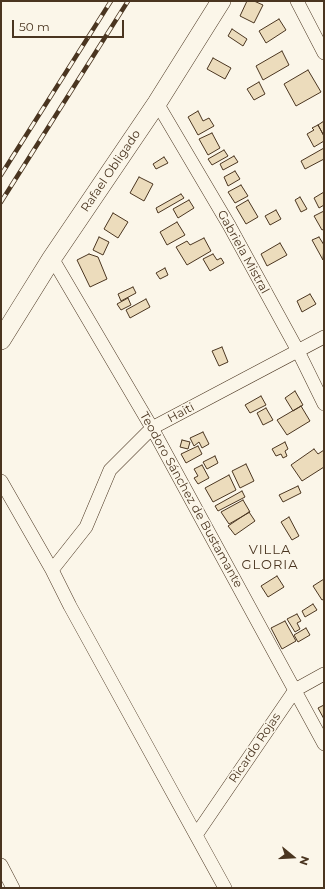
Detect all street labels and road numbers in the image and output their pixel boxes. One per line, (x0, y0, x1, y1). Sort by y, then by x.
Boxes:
street label: Rafael Obligado (78, 127, 144, 215)
street label: Gabriela Mistral (214, 208, 272, 296)
street label: Haiti (165, 400, 197, 426)
street label: Teodoro Sánchez de Bustamante (137, 410, 245, 590)
street label: Ricardo Rojas (226, 710, 284, 786)

